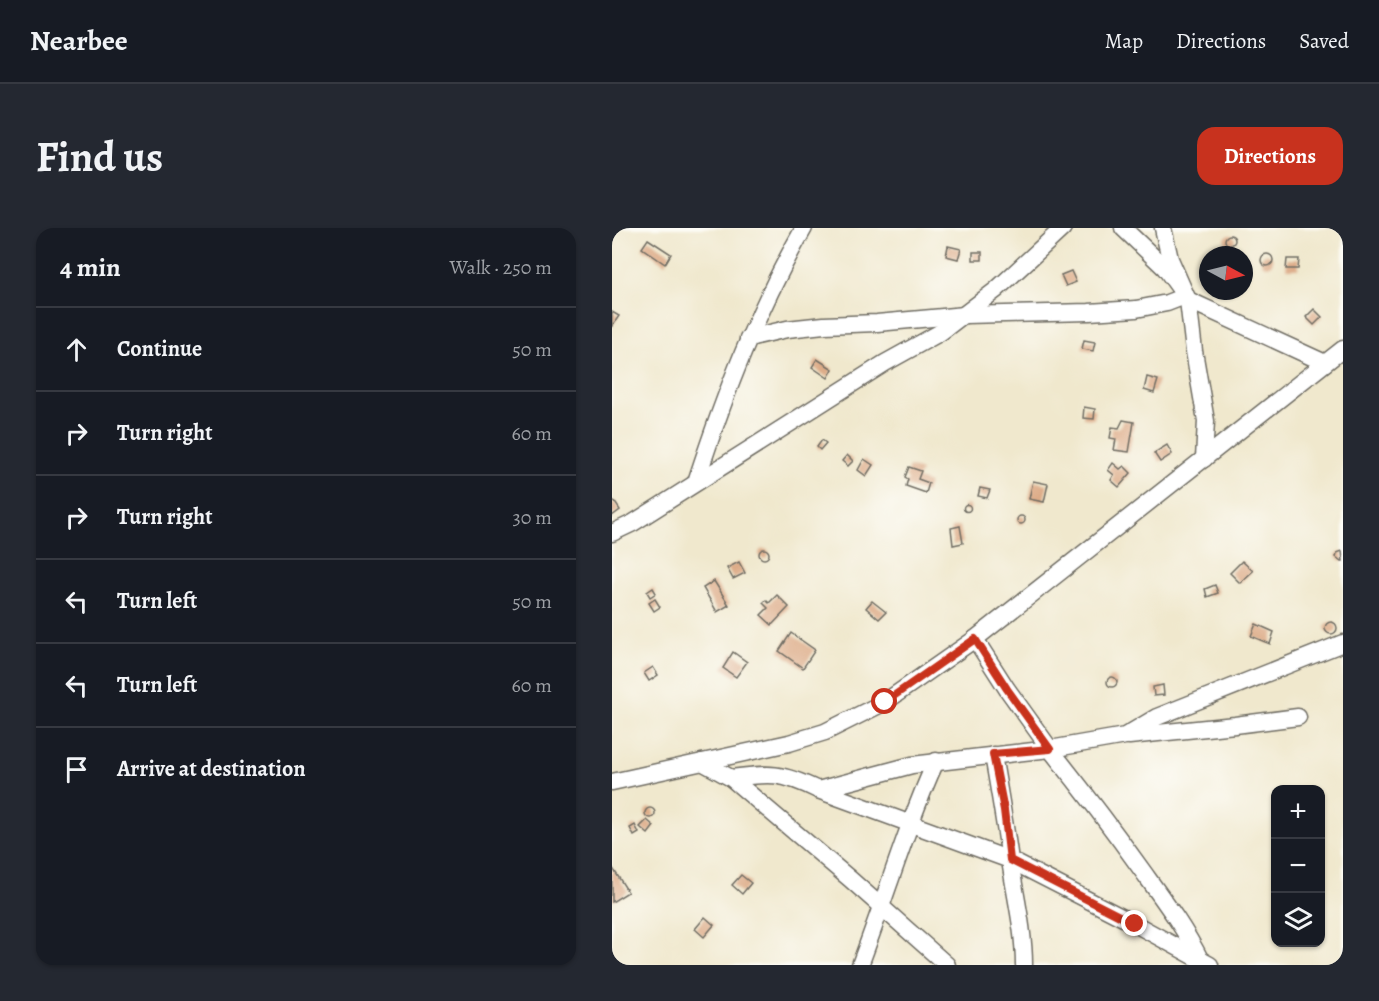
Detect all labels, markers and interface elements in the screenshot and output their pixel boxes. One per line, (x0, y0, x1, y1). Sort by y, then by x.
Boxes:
text: Nearbee (30, 22, 128, 60)
text: Map (1105, 27, 1143, 55)
text: Directions (1176, 27, 1266, 55)
text: Saved (1299, 27, 1349, 55)
button: Directions (1197, 127, 1343, 185)
text: Find us (36, 128, 163, 185)
north arrow (1199, 246, 1253, 300)
text: 4 min (60, 250, 121, 285)
text: Walk · 250 m (450, 254, 552, 281)
icon: ahead (60, 333, 93, 366)
text: Continue (117, 334, 202, 364)
text: 50 m (512, 336, 552, 363)
icon: right (60, 417, 93, 450)
text: Turn right (117, 418, 213, 448)
text: 60 m (512, 420, 552, 447)
icon: right (60, 501, 93, 534)
text: Turn right (117, 502, 213, 532)
text: 30 m (512, 504, 552, 531)
icon: left (60, 585, 93, 618)
text: Turn left (117, 586, 197, 616)
text: 50 m (512, 588, 552, 615)
icon: left (60, 669, 93, 702)
text: Turn left (117, 670, 197, 700)
text: 60 m (512, 672, 552, 699)
route start (871, 688, 897, 714)
icon: arrive (60, 753, 93, 786)
text: Arrive at destination (117, 754, 306, 784)
map controls (1271, 785, 1325, 947)
button: + (1271, 785, 1325, 839)
button: − (1271, 839, 1325, 893)
button: layers (1271, 893, 1325, 947)
route end (1121, 910, 1147, 936)

